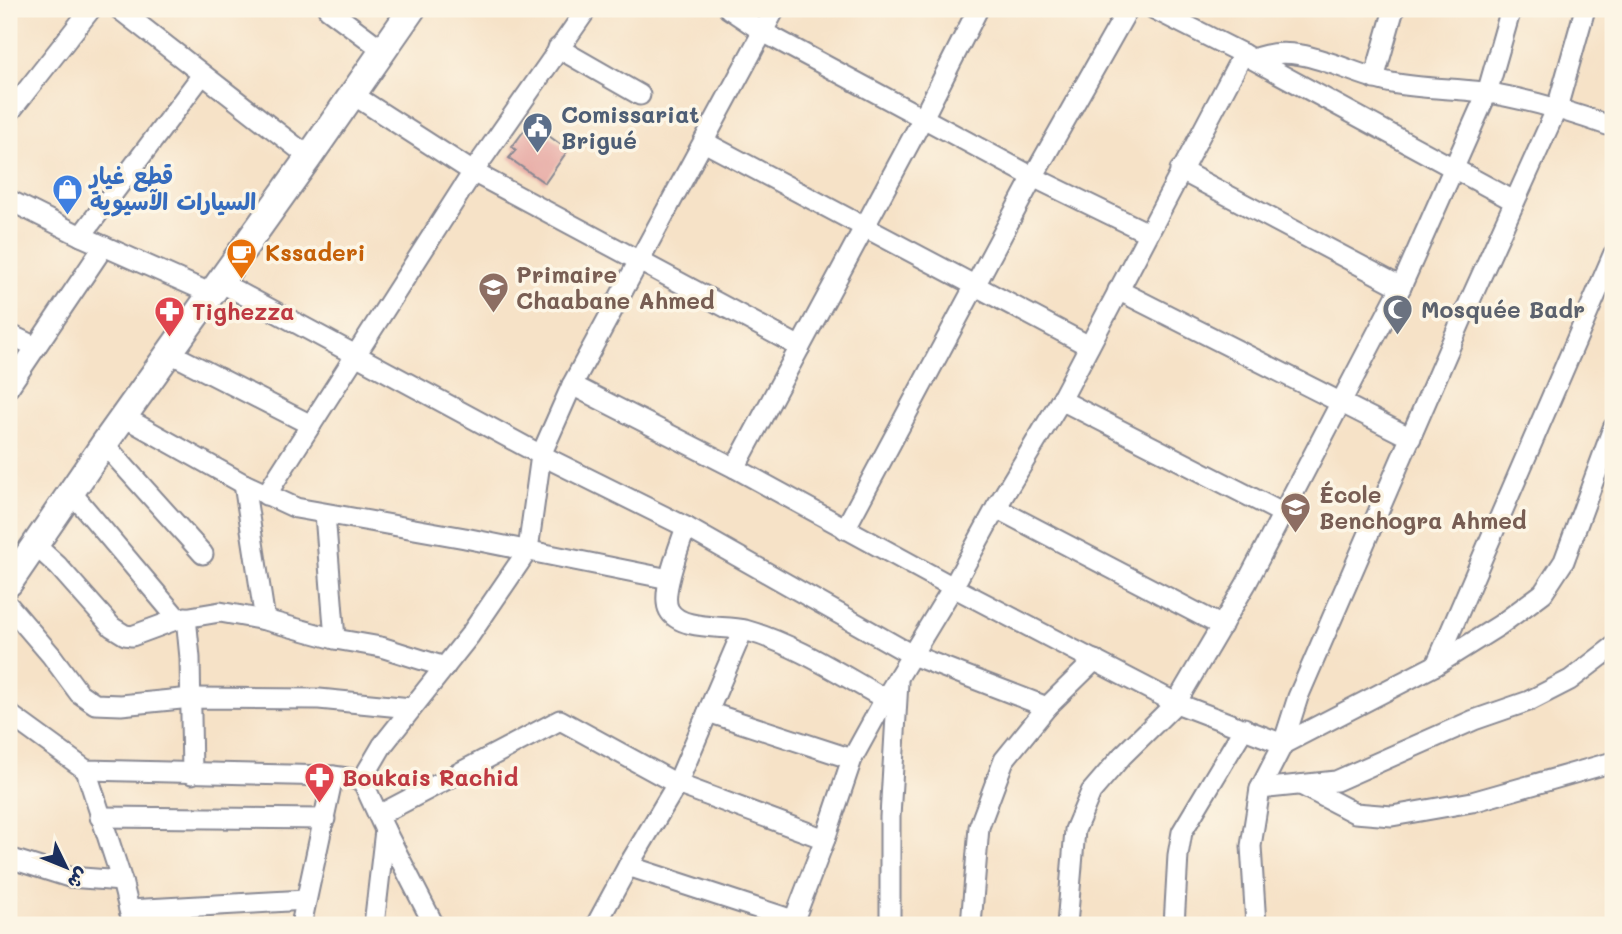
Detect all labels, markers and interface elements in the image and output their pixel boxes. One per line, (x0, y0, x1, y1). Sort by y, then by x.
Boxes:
place label: Comissariat Brigué (561, 99, 699, 155)
public building icon: Comissariat Brigué (521, 111, 555, 155)
place label: قطع غيار السيارات الآسيوية (88, 160, 256, 217)
shop icon: قطع غيار السيارات الآسيوية (50, 172, 84, 216)
cafe icon: Kssaderi (225, 236, 259, 280)
place label: Kssaderi (265, 237, 365, 267)
place label: Primaire Chaabane Ahmed (516, 259, 715, 315)
school or university icon: Primaire Chaabane Ahmed (476, 271, 510, 315)
mosque icon: Mosquée Badr (1381, 293, 1415, 337)
place label: Mosquée Badr (1421, 294, 1585, 324)
pharmacy icon: Tighezza (152, 295, 186, 339)
place label: Tighezza (192, 296, 294, 326)
place label: École Benchogra Ahmed (1319, 479, 1527, 535)
school or university icon: École Benchogra Ahmed (1279, 491, 1313, 535)
pharmacy icon: Boukais Rachid (302, 761, 336, 805)
place label: Boukais Rachid (342, 762, 518, 792)
north arrow (32, 832, 102, 902)
text: ش (62, 863, 95, 895)

